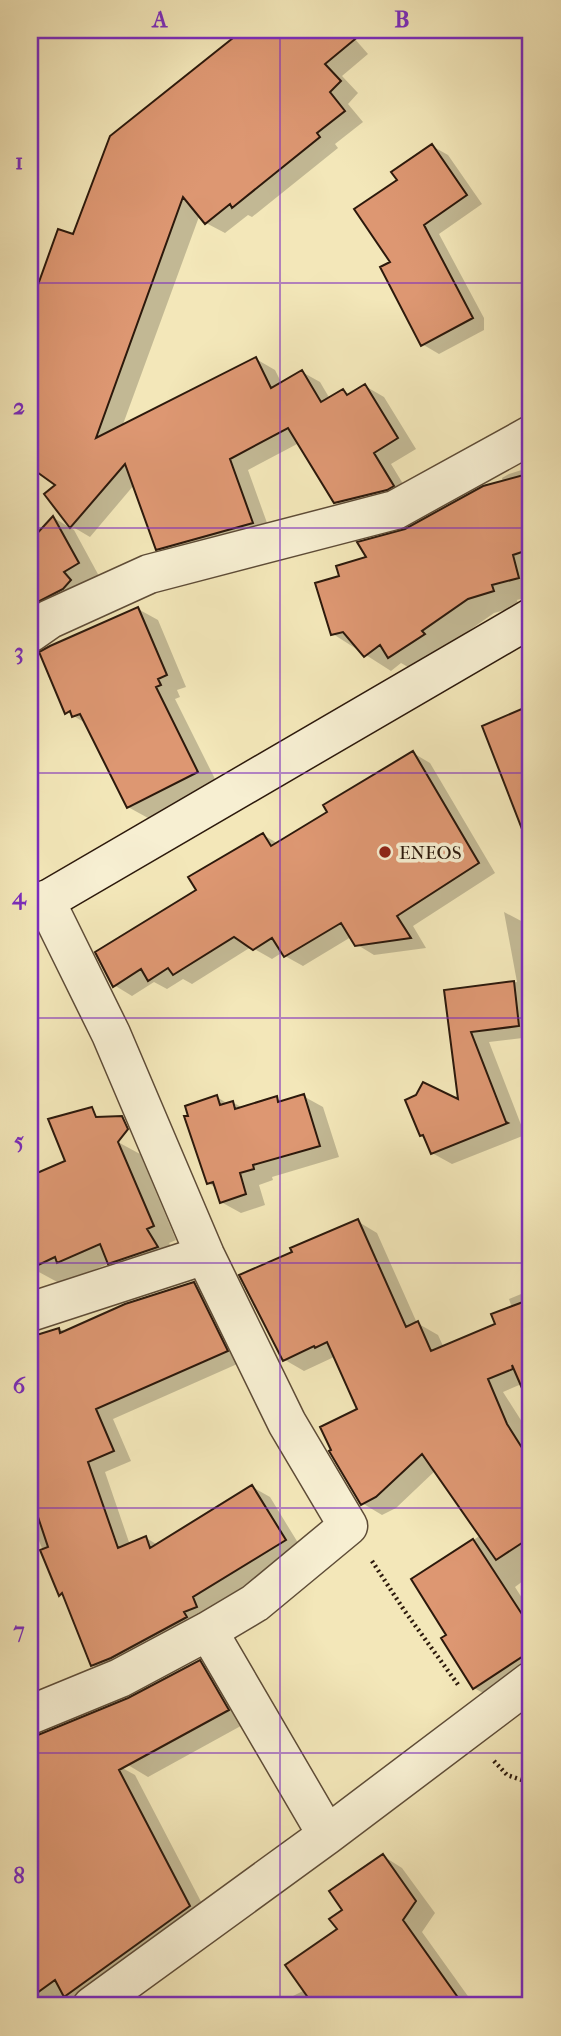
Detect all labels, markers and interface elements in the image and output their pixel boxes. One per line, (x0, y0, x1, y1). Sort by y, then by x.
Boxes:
text: A (151, 6, 169, 33)
text: B (395, 6, 410, 33)
text: 1 (15, 148, 23, 175)
text: 2 (13, 393, 25, 420)
text: 3 (14, 638, 24, 665)
place label: ENEOS (399, 842, 462, 864)
marker: ENEOS (377, 844, 393, 860)
text: 4 (11, 883, 27, 910)
text: 5 (14, 1127, 24, 1154)
text: 6 (13, 1372, 26, 1399)
text: 7 (12, 1617, 25, 1644)
text: 8 (13, 1862, 25, 1889)

